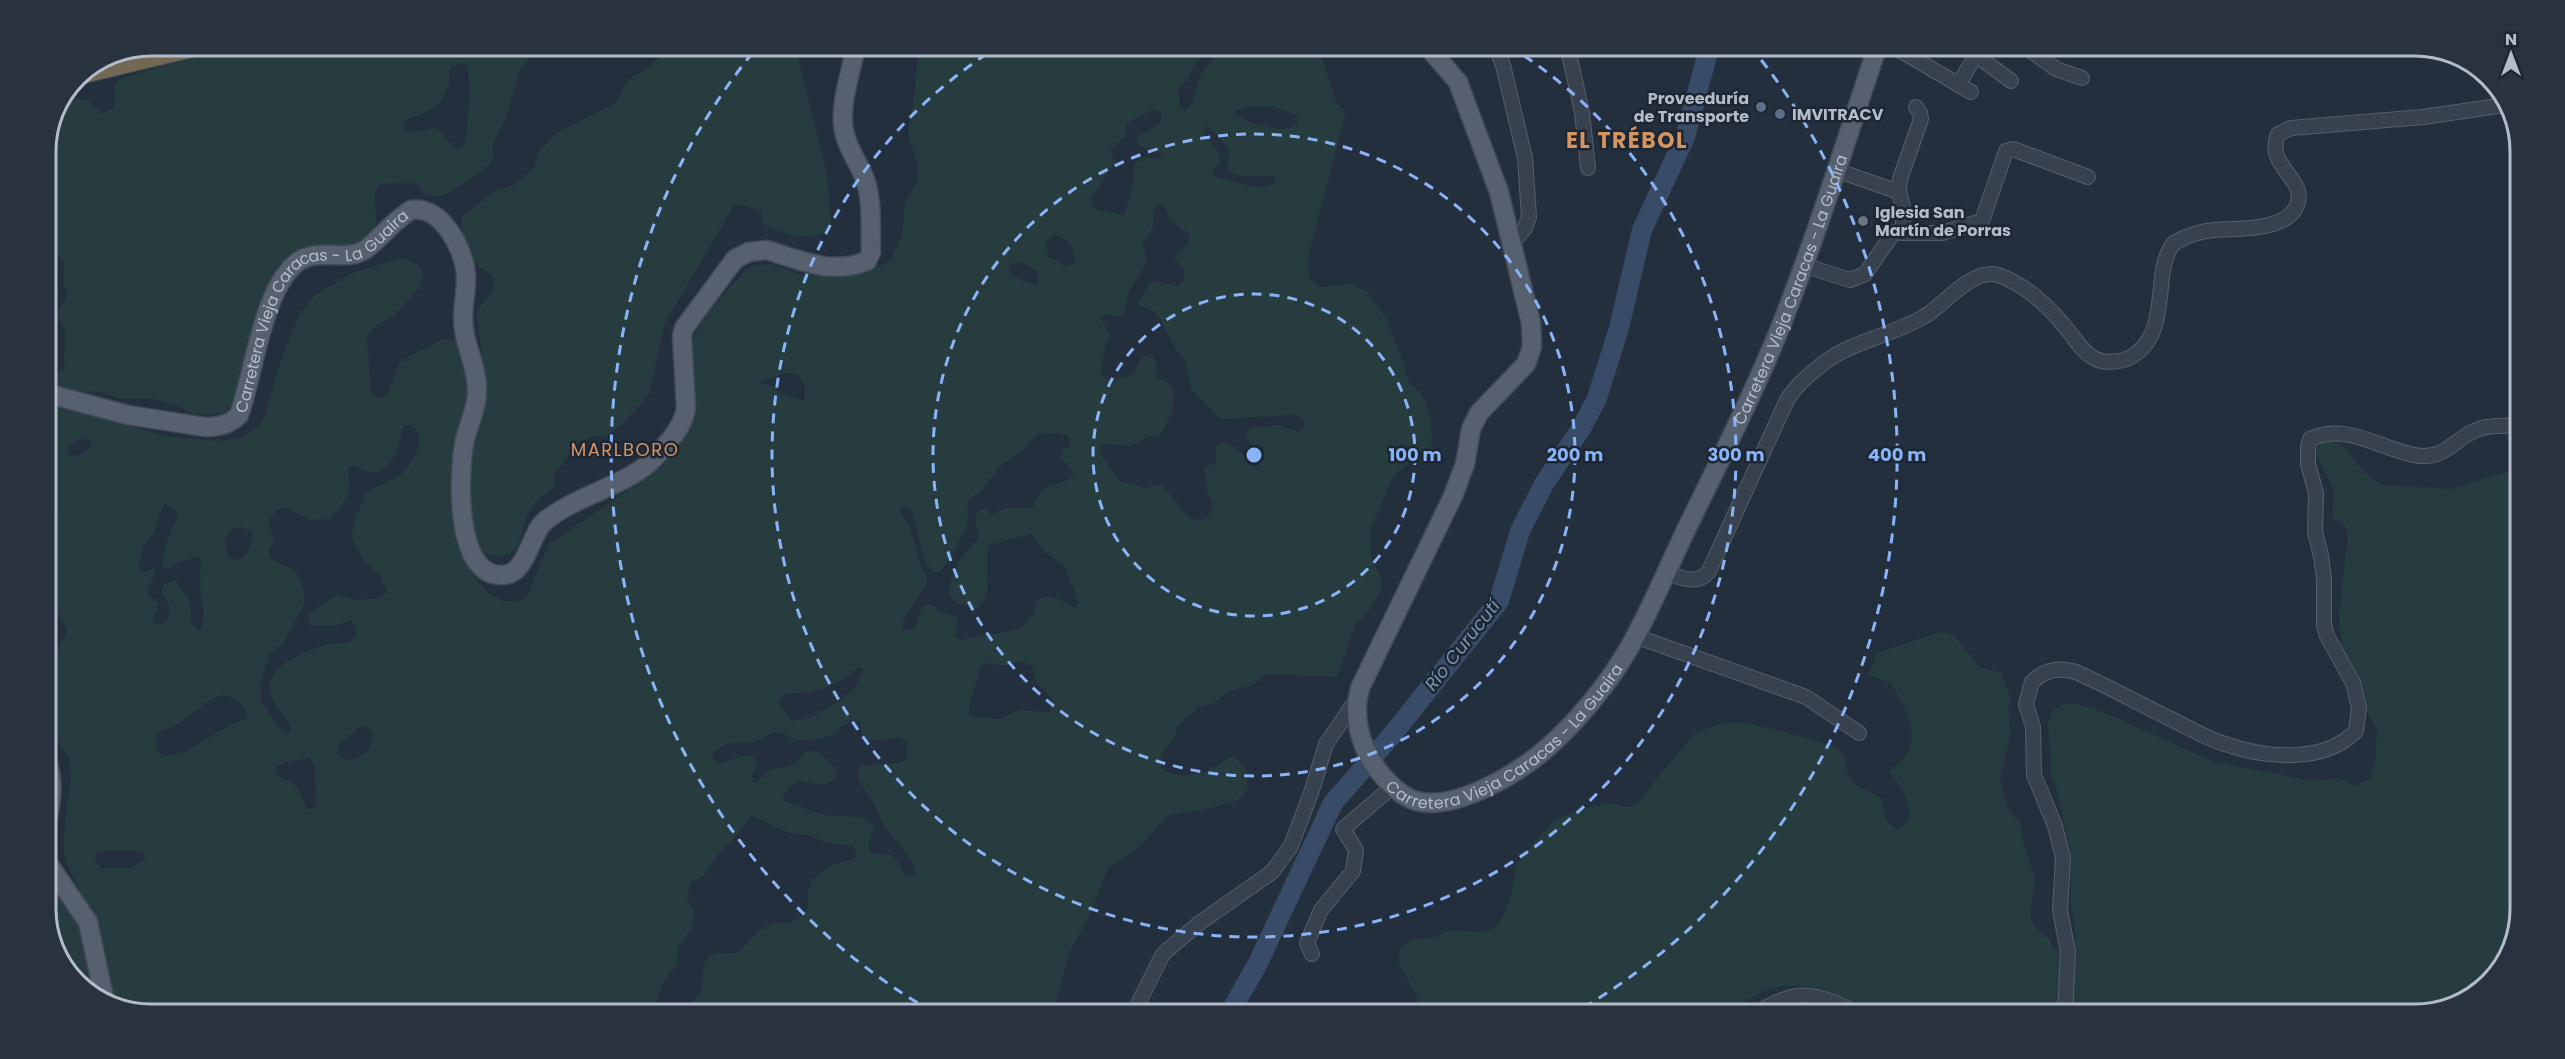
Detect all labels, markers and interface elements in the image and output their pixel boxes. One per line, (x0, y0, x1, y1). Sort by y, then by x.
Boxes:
north arrow (2481, 24, 2541, 84)
text: N (2505, 28, 2517, 51)
place label: Proveeduría de Transporte (1634, 87, 1749, 128)
marker: Proveeduría de Transporte (1754, 100, 1768, 114)
place label: IMVITRACV (1792, 103, 1884, 126)
marker: IMVITRACV (1773, 107, 1787, 121)
district label: EL TRÉBOL (1566, 125, 1688, 156)
street label: Carretera Vieja Caracas - La Guaira (1727, 151, 1853, 428)
place label: Iglesia San Martín de Porras (1875, 201, 2011, 242)
street label: Carretera Vieja Caracas - La Guaira (229, 204, 413, 416)
marker: Iglesia San Martín de Porras (1856, 214, 1870, 228)
district label: MARLBORO (571, 437, 679, 462)
text: 100 m (1388, 442, 1442, 467)
text: 200 m (1547, 442, 1603, 467)
text: 300 m (1707, 442, 1765, 467)
text: 400 m (1868, 442, 1926, 467)
centre of rings (1244, 445, 1264, 465)
water label: Río Curucutí (1418, 593, 1506, 696)
street label: Carretera Vieja Caracas - La Guaira (1381, 659, 1628, 814)

